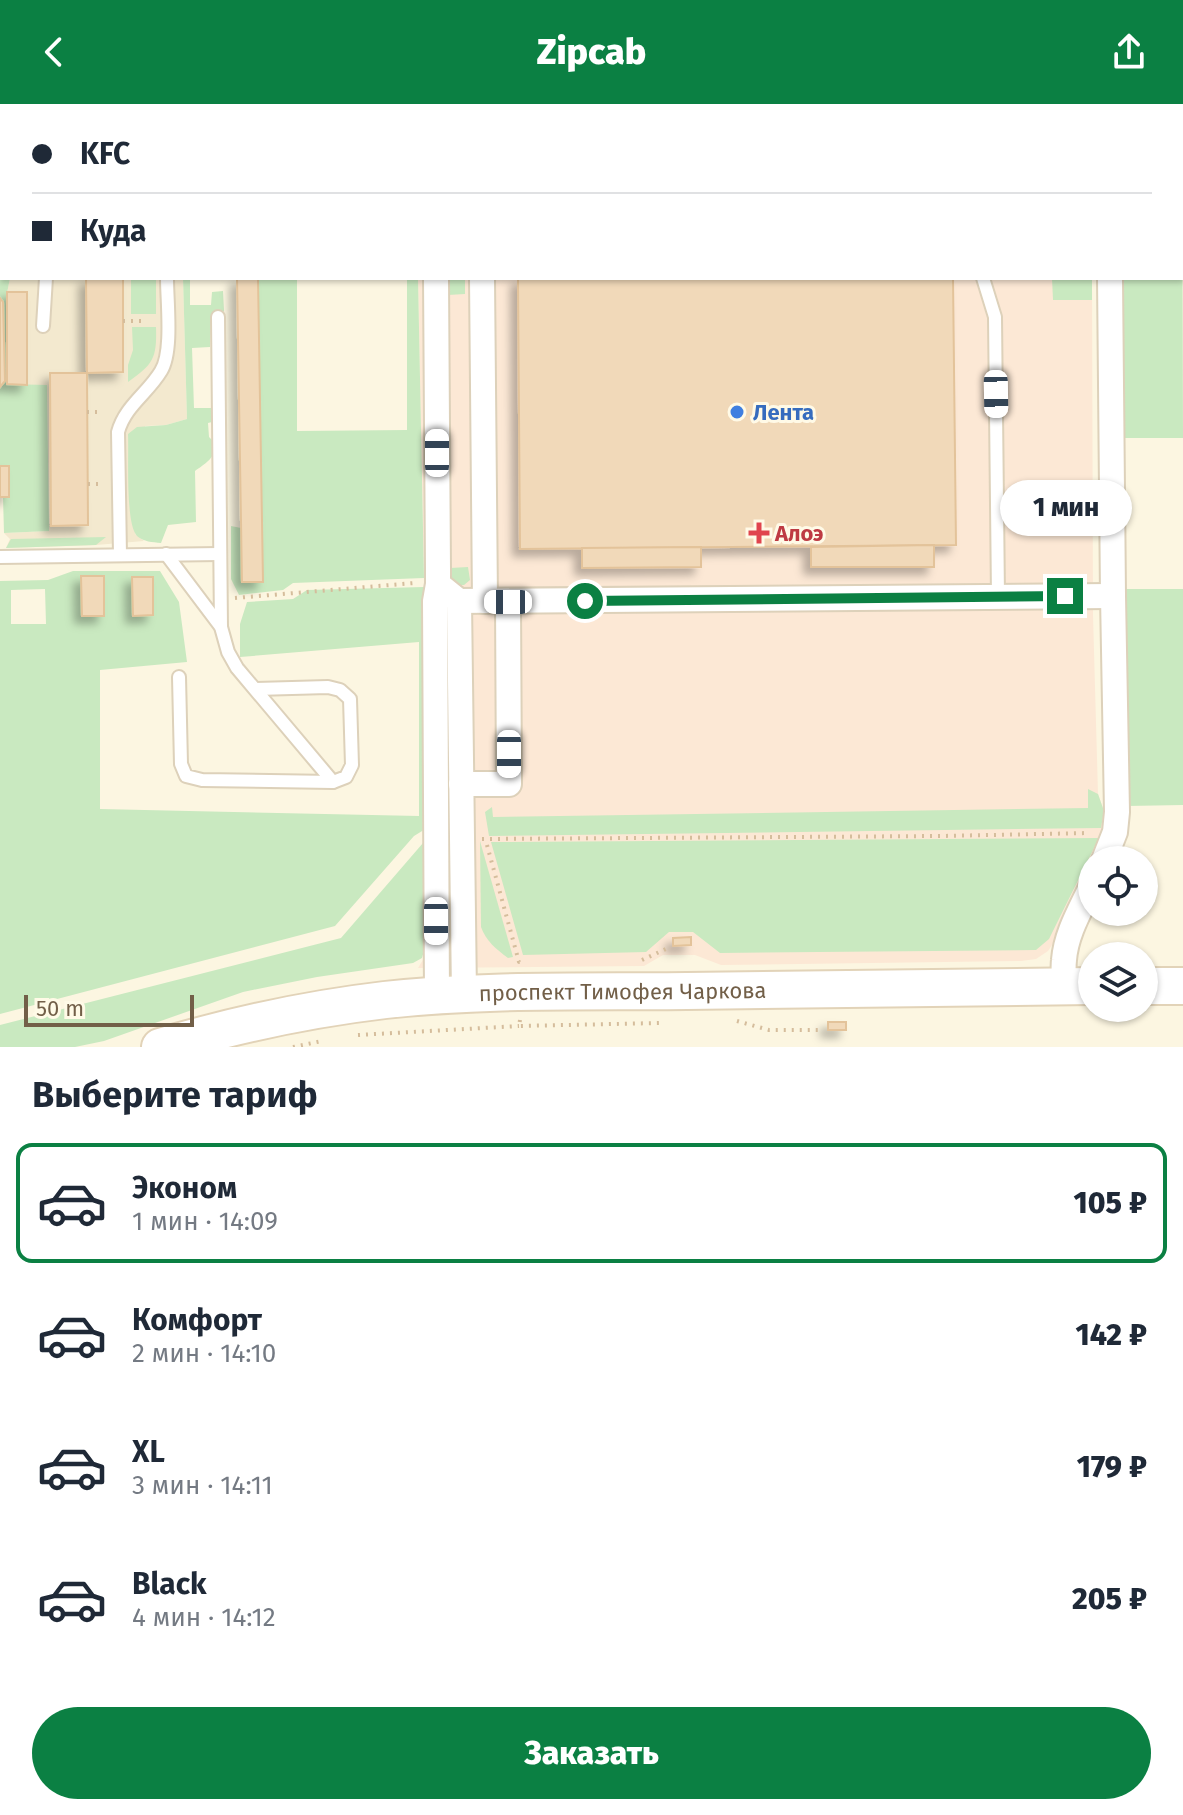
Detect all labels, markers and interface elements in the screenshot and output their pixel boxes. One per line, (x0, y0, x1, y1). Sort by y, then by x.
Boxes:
icon: back (32, 30, 76, 74)
text: Zipcab (537, 30, 646, 74)
icon: share (1107, 30, 1151, 74)
text: KFC (80, 136, 130, 172)
text: Куда (80, 213, 146, 249)
car (984, 370, 1008, 418)
place label: Лента (753, 399, 814, 426)
marker: Лента (728, 403, 746, 421)
car (425, 429, 449, 477)
callout: 1 мин (999, 480, 1131, 536)
text: 1 мин (1033, 492, 1099, 523)
place label: Алоэ (774, 520, 824, 547)
marker: Алоэ (750, 524, 768, 542)
route end (1047, 578, 1083, 614)
route start (567, 583, 603, 619)
car (484, 590, 532, 614)
car (497, 730, 521, 778)
map controls (1078, 846, 1158, 1022)
button: locate (1078, 846, 1158, 926)
car (424, 897, 448, 945)
button: layers (1078, 942, 1158, 1022)
street label: проспект Тимофея Чаркова (478, 977, 767, 1007)
scale bar (24, 991, 194, 1027)
text: 50 m (36, 995, 84, 1022)
text: Выберите тариф (32, 1073, 318, 1117)
icon: car (36, 1167, 108, 1239)
text: Эконом (132, 1170, 237, 1206)
text: 105 ₽ (1074, 1185, 1147, 1221)
text: 1 мин · 14:09 (132, 1206, 278, 1237)
icon: car (36, 1299, 108, 1371)
text: Комфорт (132, 1302, 262, 1338)
text: 142 ₽ (1075, 1317, 1147, 1353)
text: 2 мин · 14:10 (132, 1338, 276, 1369)
icon: car (36, 1431, 108, 1503)
text: XL (132, 1434, 165, 1470)
text: 179 ₽ (1077, 1449, 1147, 1485)
text: 3 мин · 14:11 (132, 1470, 273, 1501)
icon: car (36, 1563, 108, 1635)
text: Black (132, 1566, 207, 1602)
text: 205 ₽ (1072, 1581, 1147, 1617)
text: 4 мин · 14:12 (132, 1602, 276, 1633)
button: Заказать (32, 1707, 1151, 1799)

